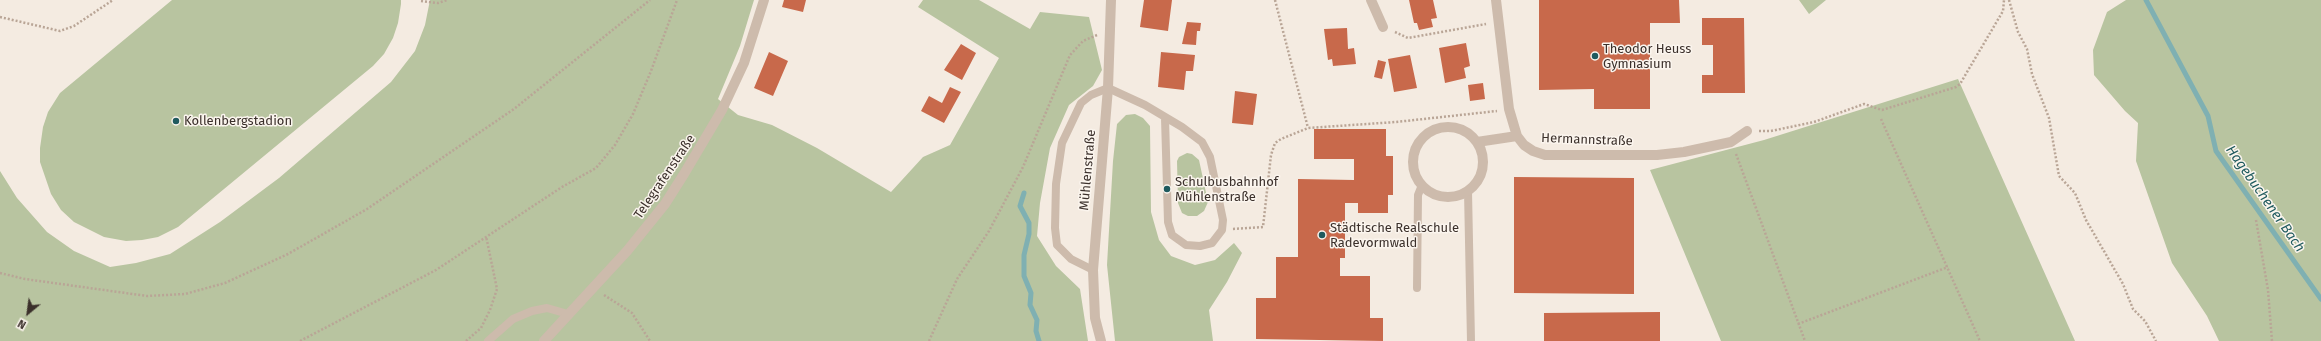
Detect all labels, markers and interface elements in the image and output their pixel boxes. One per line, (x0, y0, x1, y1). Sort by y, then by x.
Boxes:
place label: Theodor Heuss Gymnasium (1603, 41, 1691, 72)
marker: Theodor Heuss Gymnasium (1590, 51, 1600, 61)
place label: Kollenbergstadion (184, 113, 292, 129)
marker: Kollenbergstadion (171, 116, 181, 126)
street label: Mühlenstraße (1077, 129, 1099, 211)
street label: Hermannstraße (1541, 131, 1633, 149)
street label: Telegrafenstraße (631, 132, 699, 222)
water label: Hagebuchener Bach (2222, 142, 2308, 256)
place label: Schulbusbahnhof Mühlenstraße (1175, 174, 1278, 205)
marker: Schulbusbahnhof Mühlenstraße (1162, 184, 1172, 194)
place label: Städtische Realschule Radevormwald (1330, 220, 1459, 251)
marker: Städtische Realschule Radevormwald (1317, 230, 1327, 240)
north arrow (8, 293, 48, 333)
text: N (16, 316, 28, 331)

